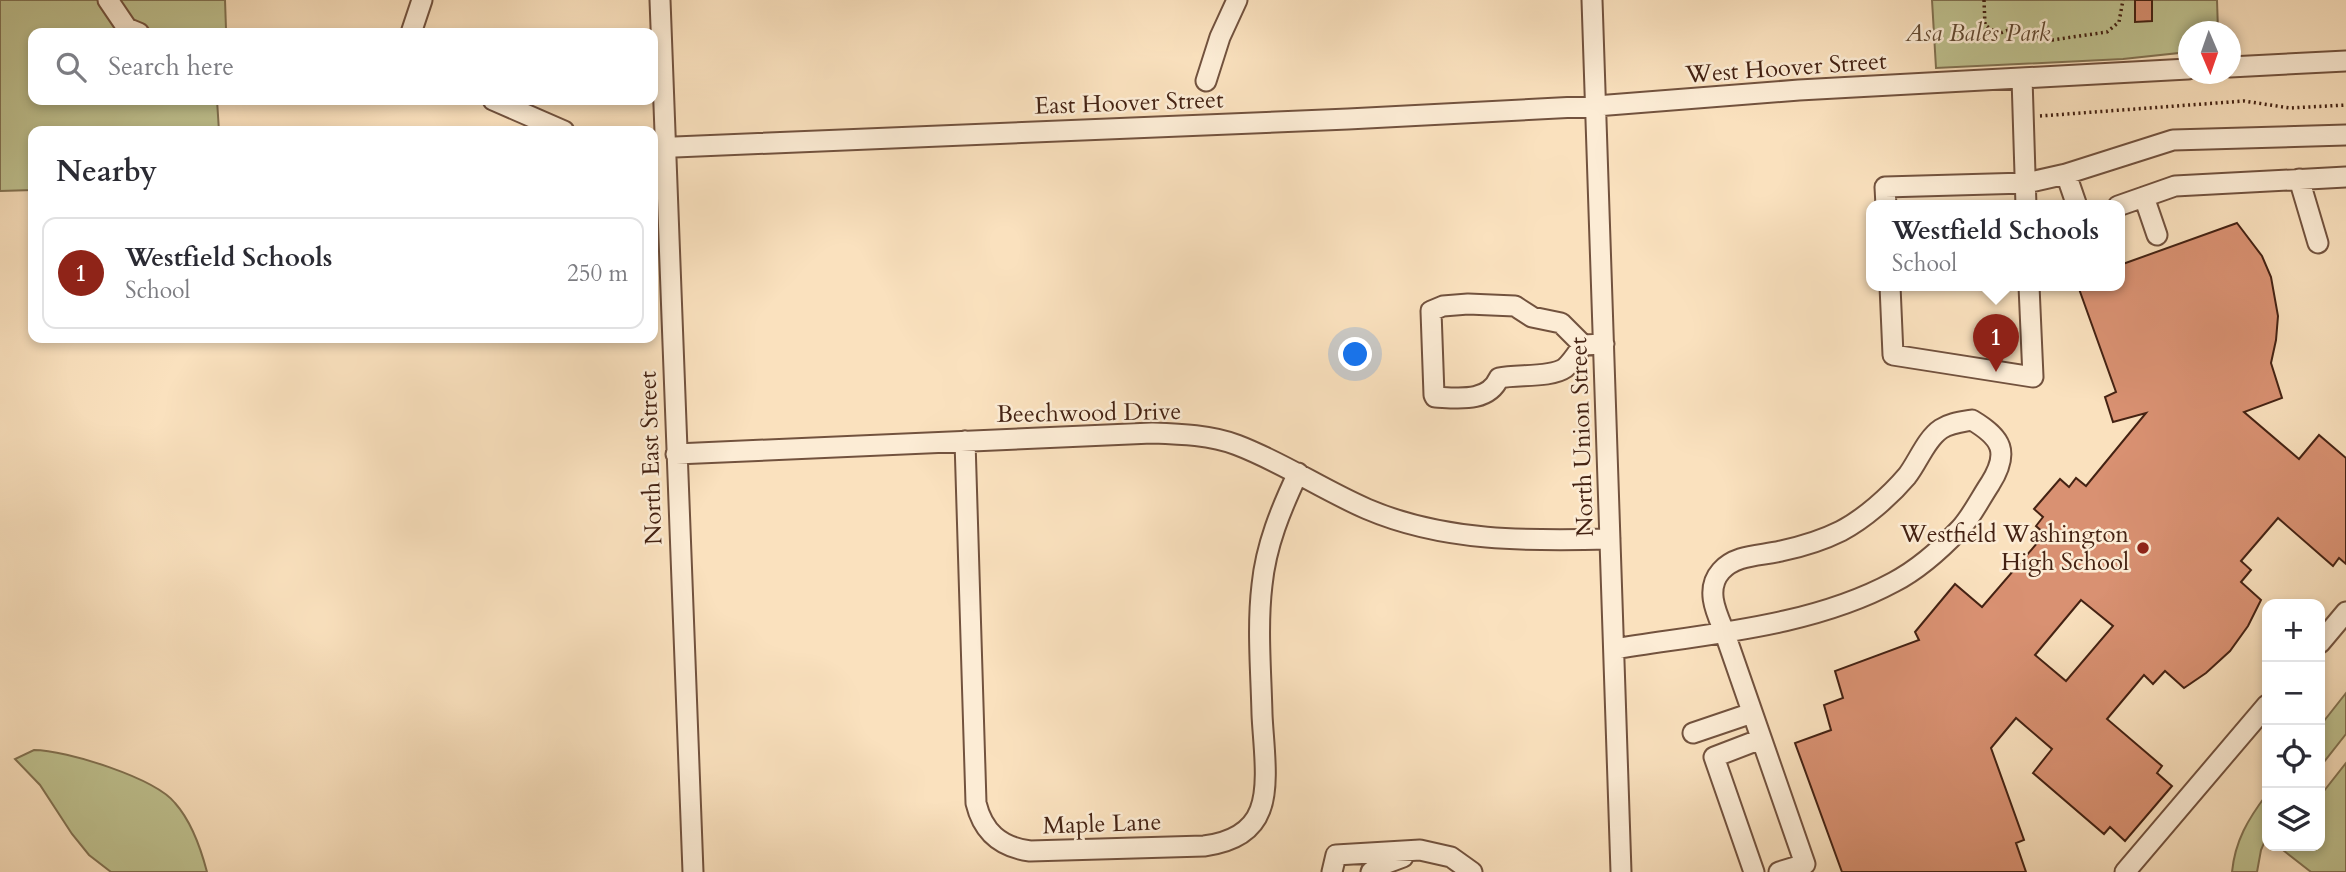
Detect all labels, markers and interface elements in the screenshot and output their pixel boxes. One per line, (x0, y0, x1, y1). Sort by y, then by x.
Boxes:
park label: Asa Bales Park (1905, 17, 2051, 50)
north arrow (2178, 21, 2241, 84)
search box (28, 28, 658, 105)
street label: West Hoover Street (1683, 44, 1888, 92)
icon: search (52, 48, 90, 86)
text: Search here (108, 49, 234, 84)
street label: East Hoover Street (1034, 83, 1225, 123)
text: Nearby (56, 151, 157, 192)
popup (1866, 200, 2125, 291)
text: Westfield Schools (1892, 213, 2099, 248)
text: Westfield Schools (125, 240, 332, 275)
text: School (1892, 248, 1957, 279)
text: 1 (75, 258, 87, 289)
text: 250 m (567, 258, 628, 289)
text: School (125, 275, 190, 306)
pin: 1 (1973, 314, 2019, 372)
street label: North Union Street (1562, 336, 1602, 538)
your location (1338, 337, 1372, 371)
street label: North East Street (631, 370, 671, 546)
street label: Beechwood Drive (996, 395, 1182, 431)
place label: Westfield Washington High School (1899, 518, 2129, 579)
marker: Westfield Washington High School (2135, 540, 2151, 556)
map controls (2262, 599, 2325, 851)
button: + (2262, 599, 2325, 662)
button: − (2262, 662, 2325, 725)
button: locate (2262, 725, 2325, 788)
button: layers (2262, 788, 2325, 851)
street label: Maple Lane (1042, 805, 1162, 843)

